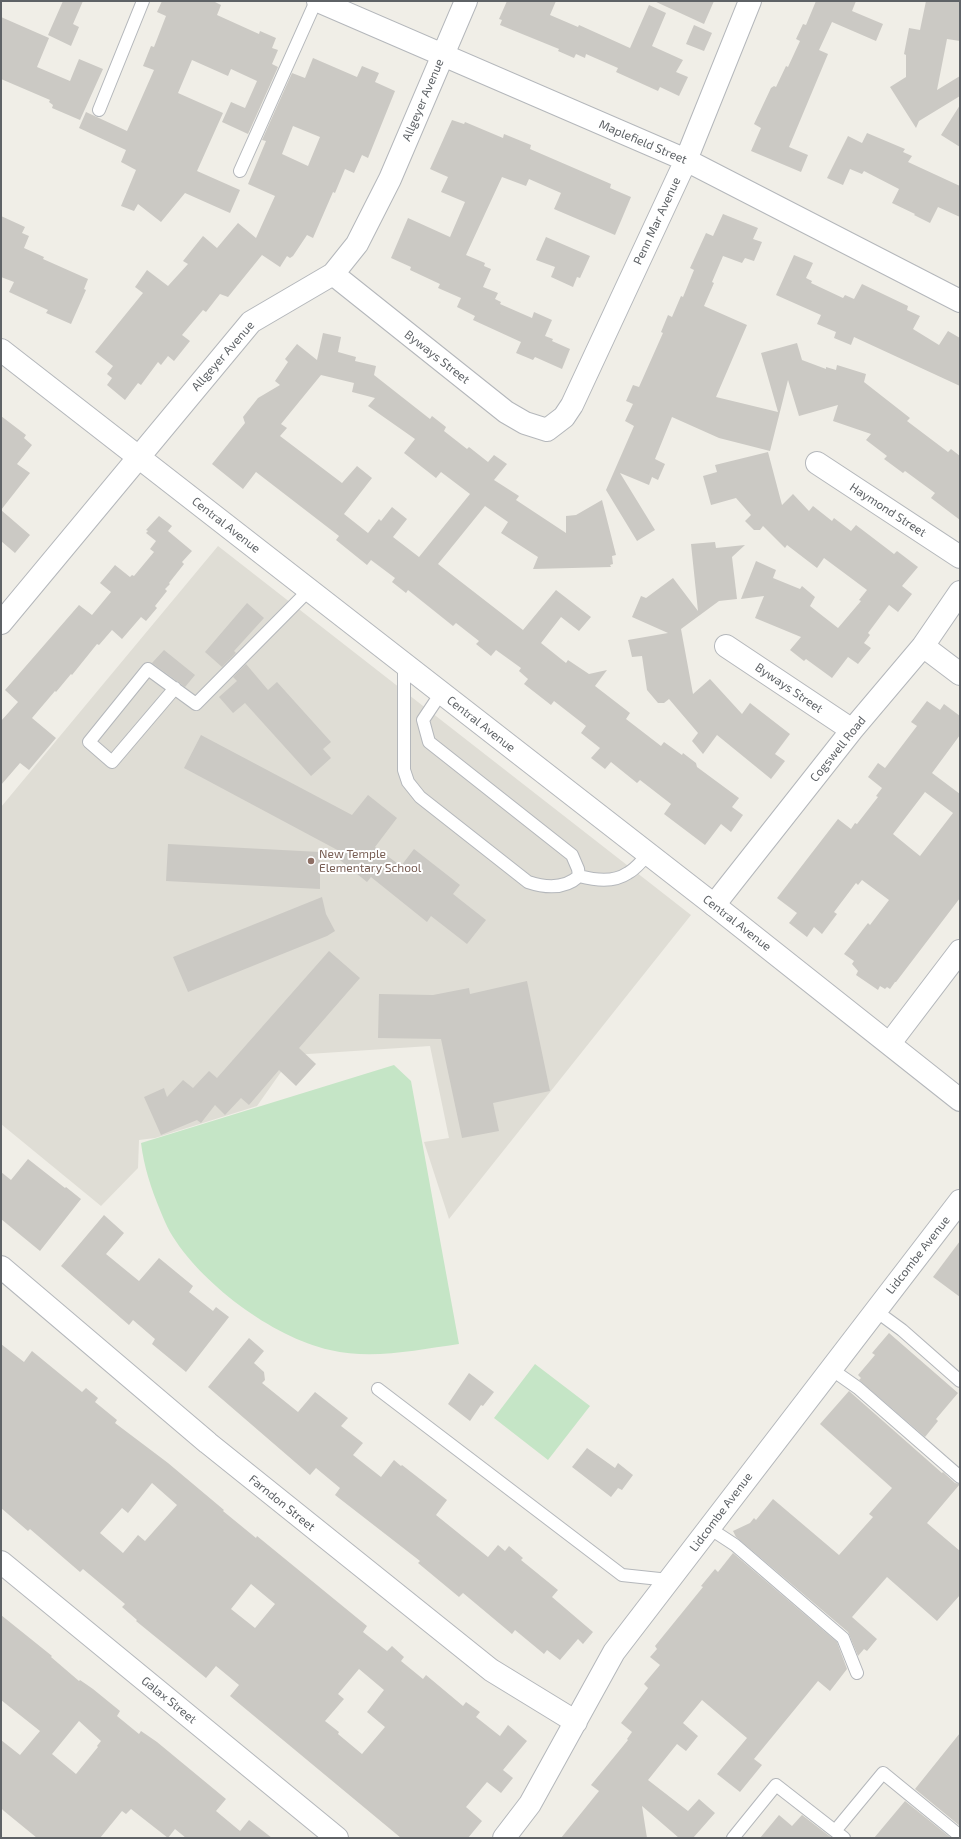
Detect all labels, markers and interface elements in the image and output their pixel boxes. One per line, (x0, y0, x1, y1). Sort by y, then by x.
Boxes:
street label: Allgeyer Avenue (399, 57, 447, 143)
street label: Maplefield Street (597, 117, 689, 167)
street label: Penn Mar Avenue (630, 175, 684, 267)
street label: Allgeyer Avenue (189, 318, 257, 394)
street label: Byways Street (402, 327, 472, 387)
street label: Haymond Street (847, 480, 929, 540)
street label: Central Avenue (189, 494, 263, 556)
street label: Byways Street (752, 660, 826, 716)
street label: Central Avenue (444, 693, 518, 755)
street label: Cogswell Road (807, 713, 869, 785)
place label: New Temple Elementary School (319, 847, 421, 875)
marker: New Temple Elementary School (306, 856, 316, 866)
street label: Central Avenue (700, 892, 774, 954)
street label: Lidcombe Avenue (883, 1213, 953, 1297)
street label: Lidcombe Avenue (687, 1470, 755, 1554)
street label: Farndon Street (246, 1472, 318, 1534)
street label: Galax Street (139, 1673, 199, 1727)

